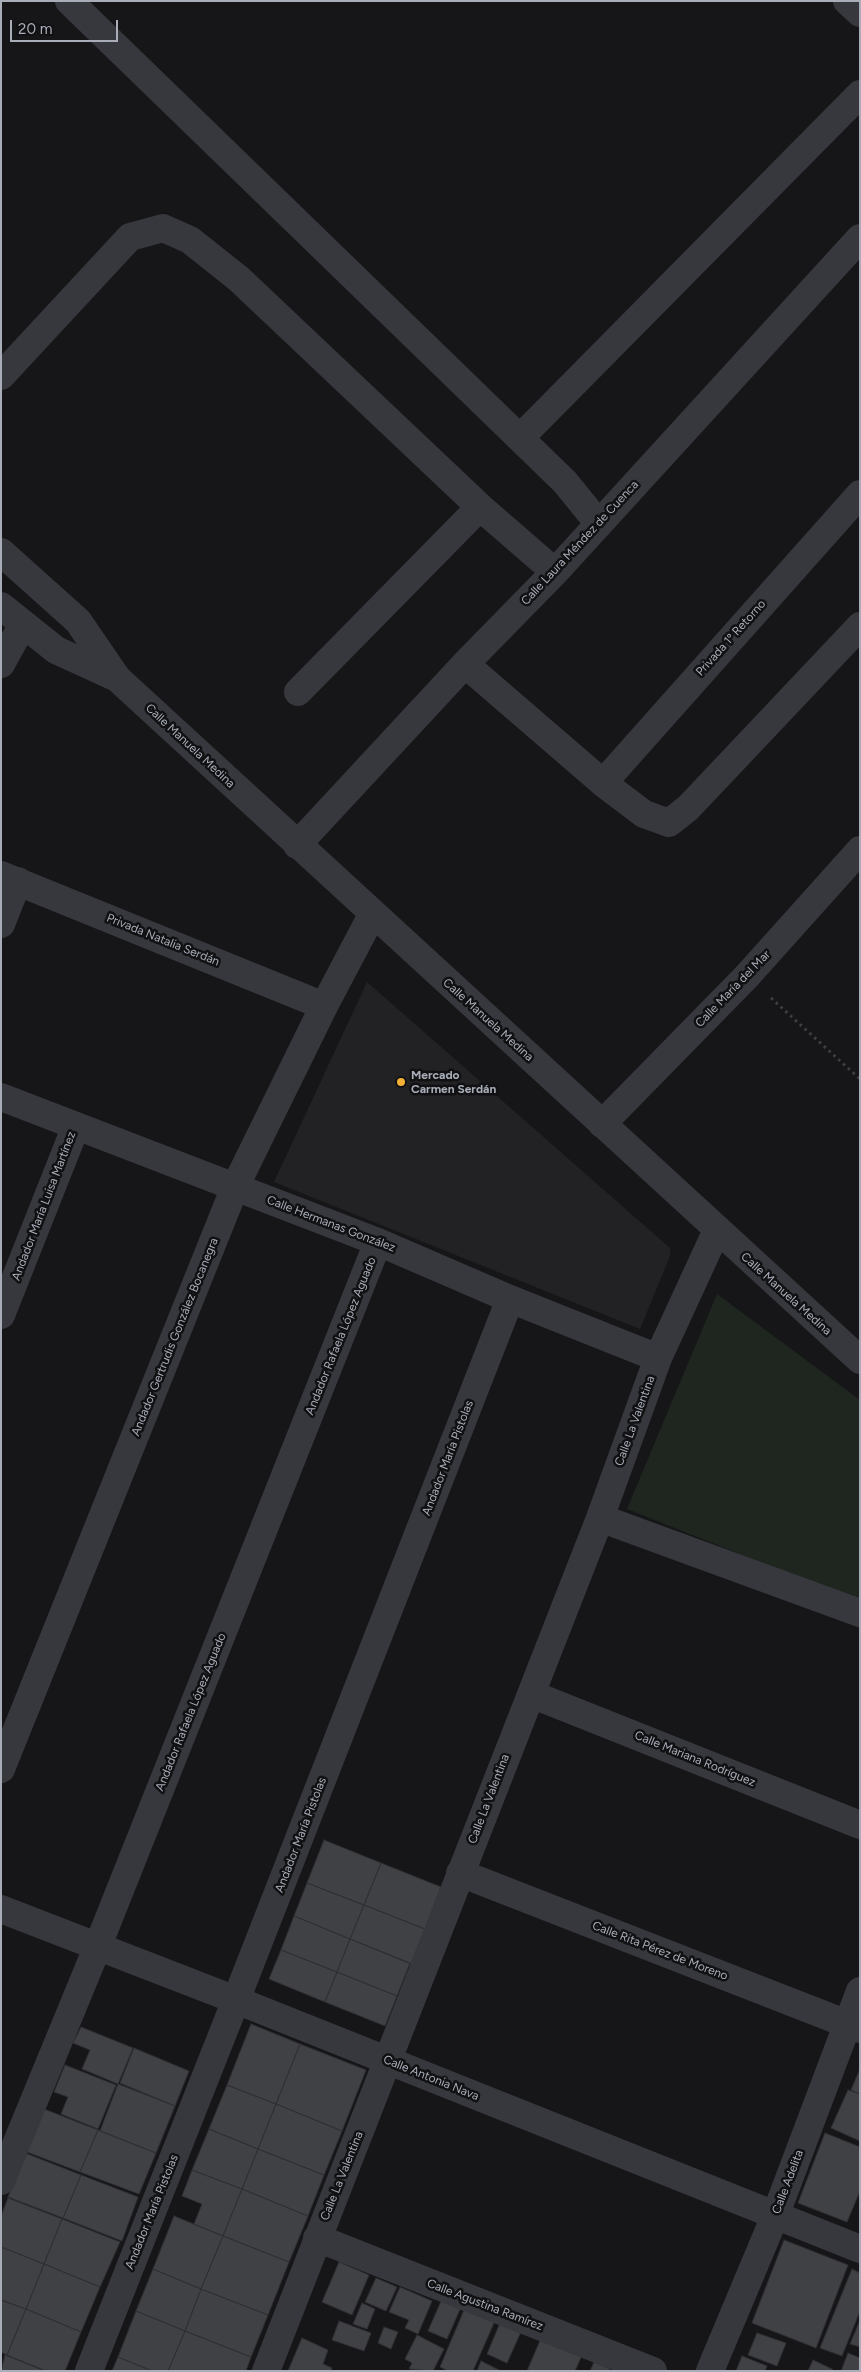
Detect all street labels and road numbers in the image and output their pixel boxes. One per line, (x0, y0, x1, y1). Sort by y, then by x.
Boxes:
street label: Calle Laura Méndez de Cuenca (518, 478, 642, 608)
street label: Privada 1º Retorno (693, 597, 769, 679)
street label: Calle Manuela Medina (142, 701, 238, 791)
street label: Privada Natalia Serdán (104, 911, 222, 969)
street label: Calle María del Mar (693, 948, 773, 1030)
street label: Calle Manuela Medina (440, 976, 536, 1064)
street label: Andador María Luisa Martínez (9, 1129, 79, 1283)
street label: Calle Hermanas González (265, 1193, 397, 1255)
street label: Andador Gertrudis González Bocanegra (129, 1236, 221, 1438)
street label: Calle Manuela Medina (738, 1250, 834, 1338)
street label: Andador Rafaela López Aguado (303, 1255, 379, 1417)
street label: Calle La Valentina (612, 1374, 658, 1468)
street label: Andador María Pistolas (419, 1398, 477, 1518)
street label: Andador Rafaela López Aguado (153, 1631, 229, 1793)
street label: Calle Mariana Rodríguez (632, 1728, 758, 1790)
street label: Calle La Valentina (465, 1752, 513, 1846)
street label: Andador María Pistolas (272, 1775, 330, 1895)
street label: Calle Rita Pérez de Moreno (590, 1918, 730, 1984)
street label: Calle Antonia Nava (381, 2052, 481, 2104)
street label: Calle La Valentina (318, 2129, 366, 2223)
street label: Calle Adelita (769, 2148, 807, 2216)
street label: Andador María Pistolas (122, 2153, 182, 2271)
street label: Calle Agustina Ramírez (425, 2276, 545, 2334)

